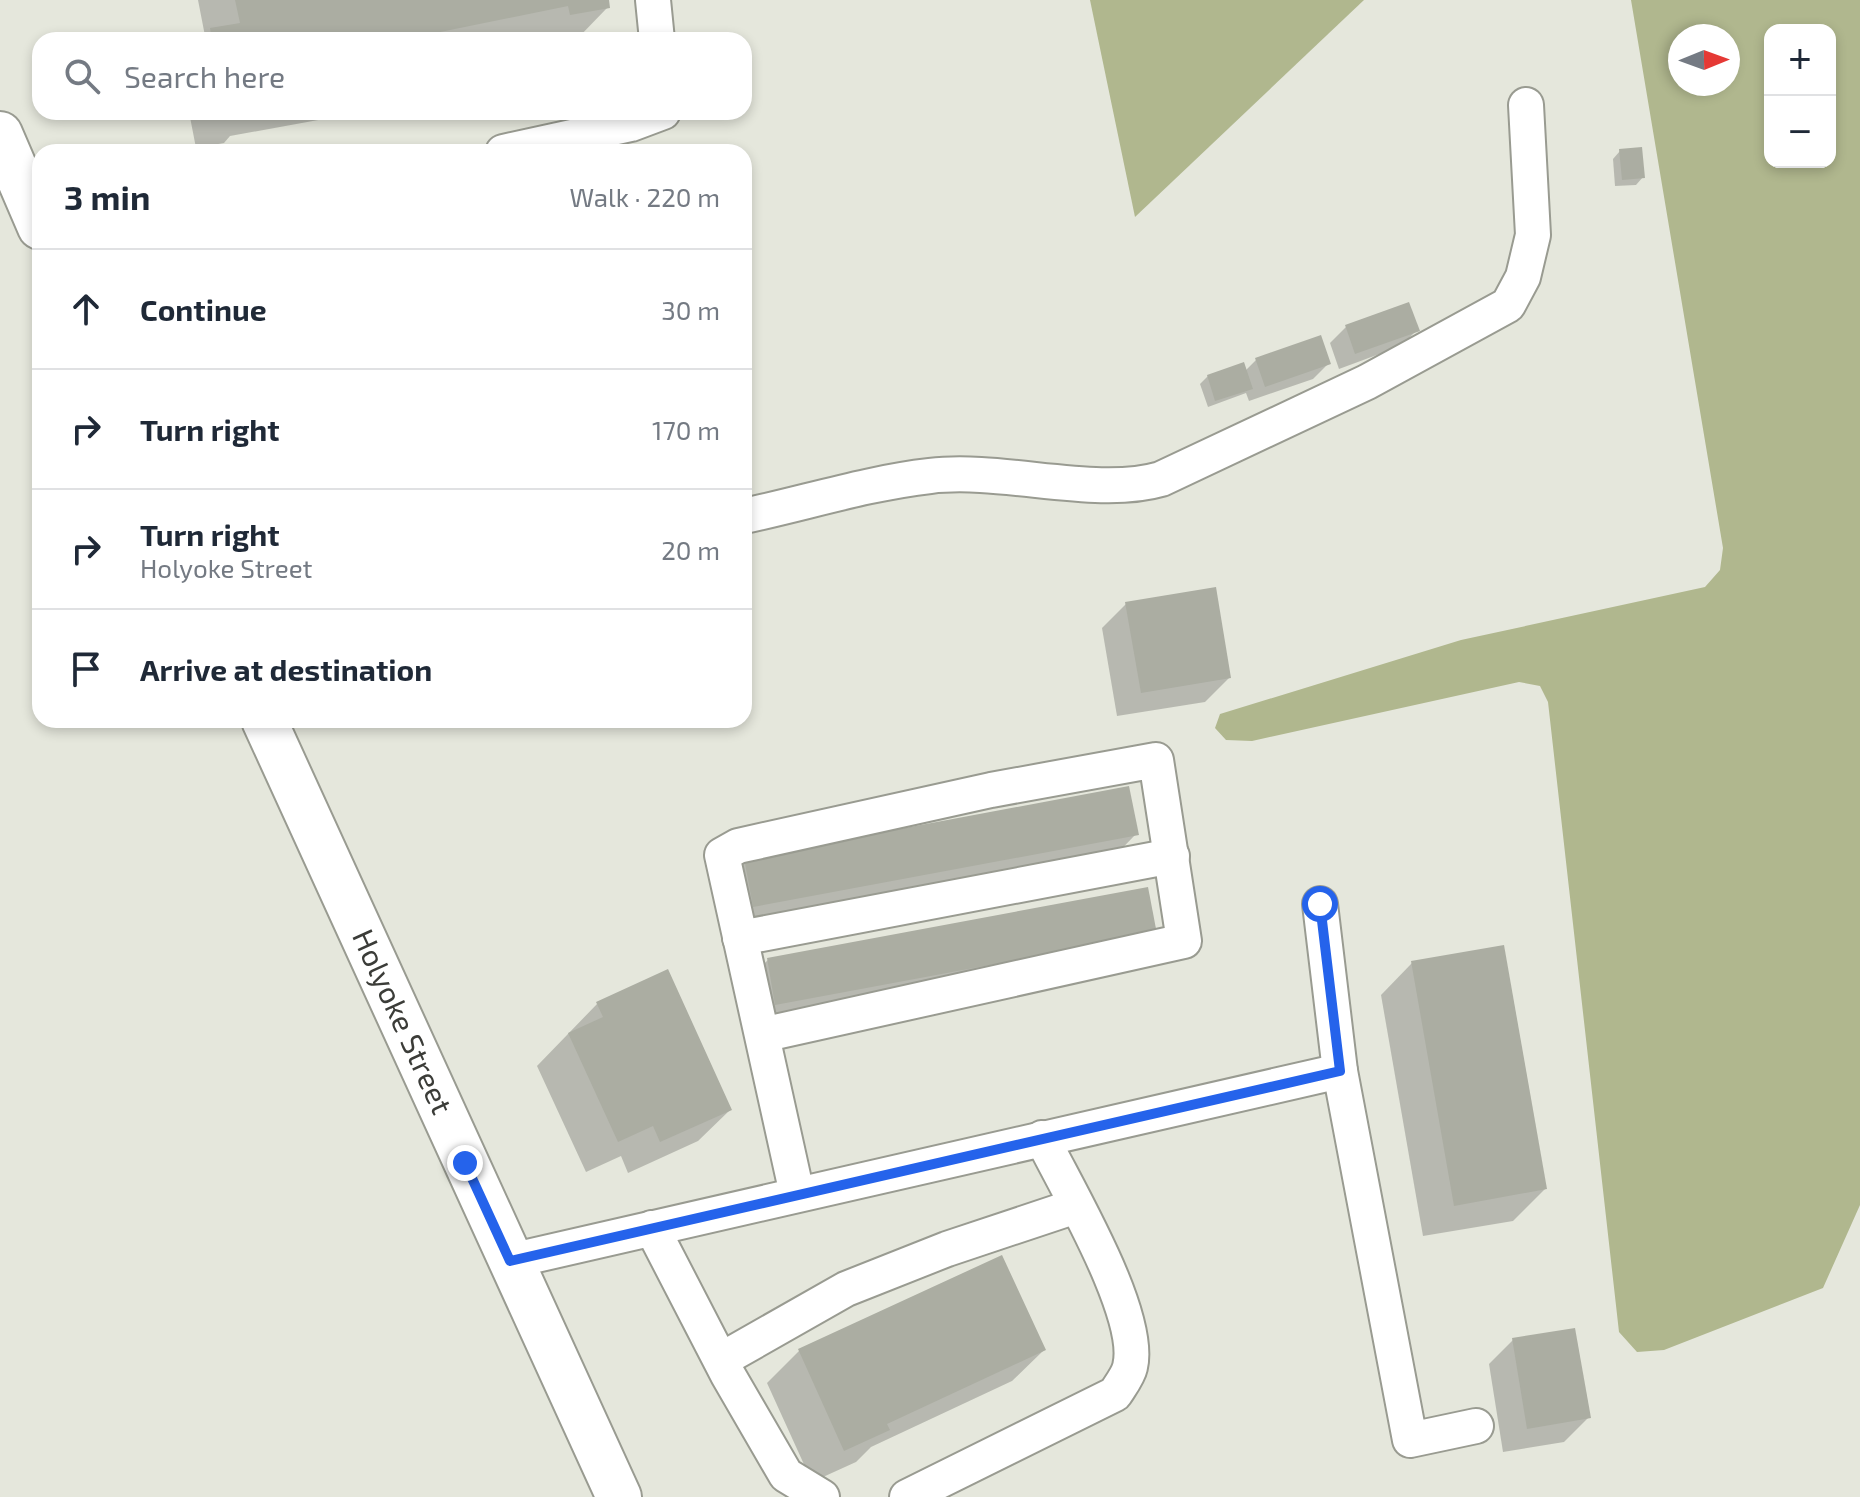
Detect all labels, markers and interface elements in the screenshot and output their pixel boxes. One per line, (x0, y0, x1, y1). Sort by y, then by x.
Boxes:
north arrow (1668, 24, 1740, 96)
map controls (1764, 24, 1836, 168)
button: + (1764, 24, 1836, 96)
search box (32, 32, 752, 120)
icon: search (60, 54, 104, 98)
text: Search here (124, 58, 285, 94)
button: − (1764, 96, 1836, 168)
text: 3 min (64, 176, 150, 217)
text: Walk · 220 m (569, 181, 720, 212)
icon: ahead (64, 287, 108, 331)
text: Continue (140, 291, 267, 327)
text: 30 m (661, 294, 720, 325)
icon: right (64, 407, 108, 451)
text: Turn right (140, 411, 280, 447)
text: 170 m (652, 414, 720, 445)
text: Turn right (140, 516, 280, 552)
icon: right (64, 527, 108, 571)
text: 20 m (661, 534, 720, 565)
text: Holyoke Street (140, 552, 313, 583)
icon: arrive (64, 647, 108, 691)
text: Arrive at destination (140, 651, 432, 687)
route start (1302, 886, 1338, 922)
street label: Holyoke Street (346, 923, 462, 1119)
route end (447, 1145, 483, 1181)

